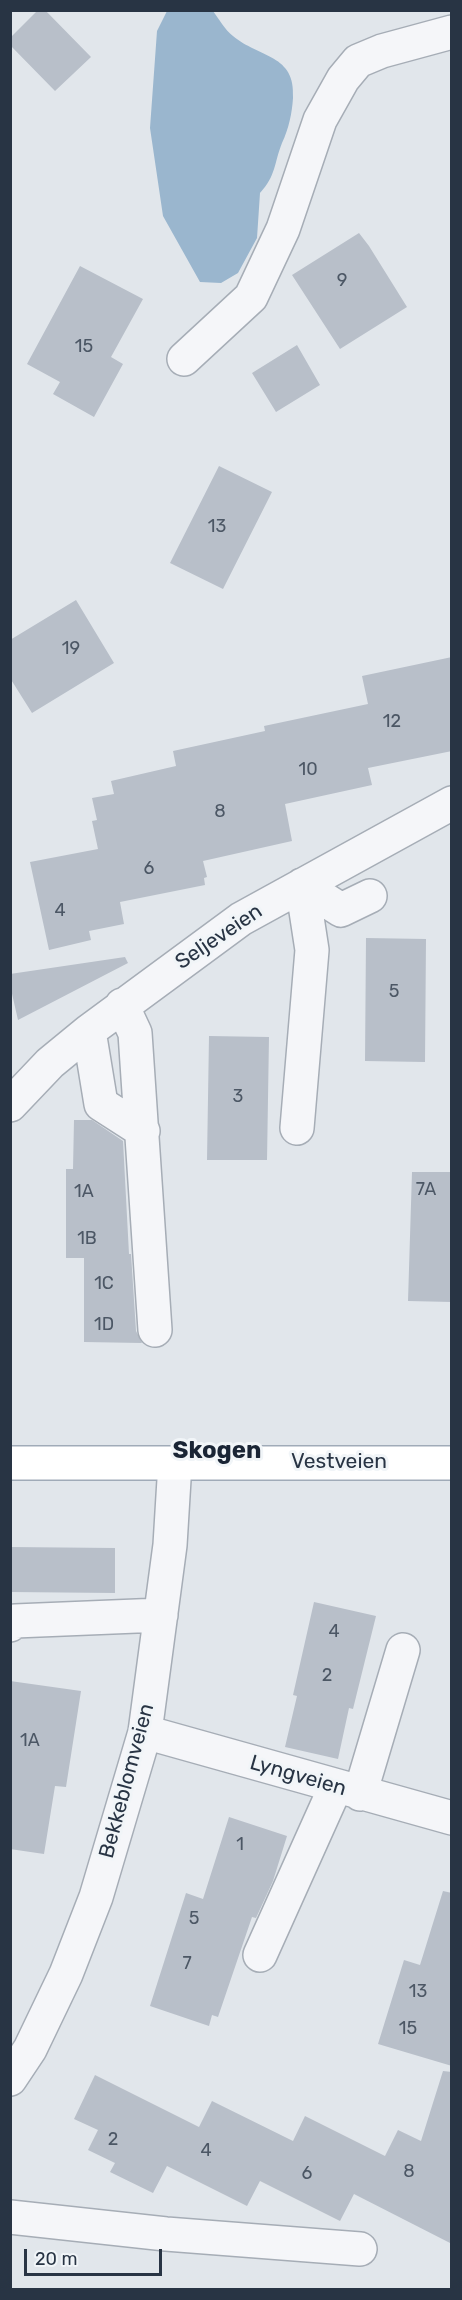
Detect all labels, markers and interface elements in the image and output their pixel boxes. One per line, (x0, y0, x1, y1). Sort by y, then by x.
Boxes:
house number: 9 (337, 270, 347, 292)
house number: 15 (75, 336, 93, 358)
house number: 13 (208, 516, 226, 538)
house number: 19 (62, 638, 80, 660)
house number: 12 (383, 711, 401, 733)
house number: 10 (298, 759, 318, 781)
house number: 8 (214, 801, 226, 823)
house number: 6 (144, 858, 154, 880)
street label: Seljeveien (171, 899, 267, 975)
house number: 4 (54, 900, 66, 922)
house number: 5 (389, 981, 399, 1003)
house number: 3 (233, 1086, 243, 1108)
house number: 7A (416, 1179, 436, 1201)
house number: 1A (74, 1181, 94, 1203)
house number: 1B (77, 1228, 97, 1250)
house number: 1C (94, 1273, 114, 1295)
house number: 1D (94, 1314, 114, 1336)
district label: Skogen (173, 1437, 261, 1465)
street label: Vestveien (291, 1449, 387, 1475)
house number: 4 (328, 1621, 340, 1643)
house number: 2 (322, 1665, 332, 1687)
street label: Bekkeblomveien (94, 1701, 160, 1861)
house number: 1A (20, 1730, 40, 1752)
street label: Lyngveien (247, 1750, 349, 1802)
house number: 1 (236, 1834, 244, 1856)
house number: 5 (189, 1908, 199, 1930)
house number: 7 (182, 1953, 192, 1975)
house number: 13 (409, 1981, 427, 2003)
house number: 15 (399, 2018, 417, 2040)
house number: 2 (108, 2129, 118, 2151)
house number: 4 (200, 2140, 212, 2162)
house number: 8 (403, 2161, 415, 2183)
house number: 6 (302, 2163, 312, 2185)
scale bar (27, 2237, 165, 2275)
text: 20 m (35, 2248, 77, 2270)

